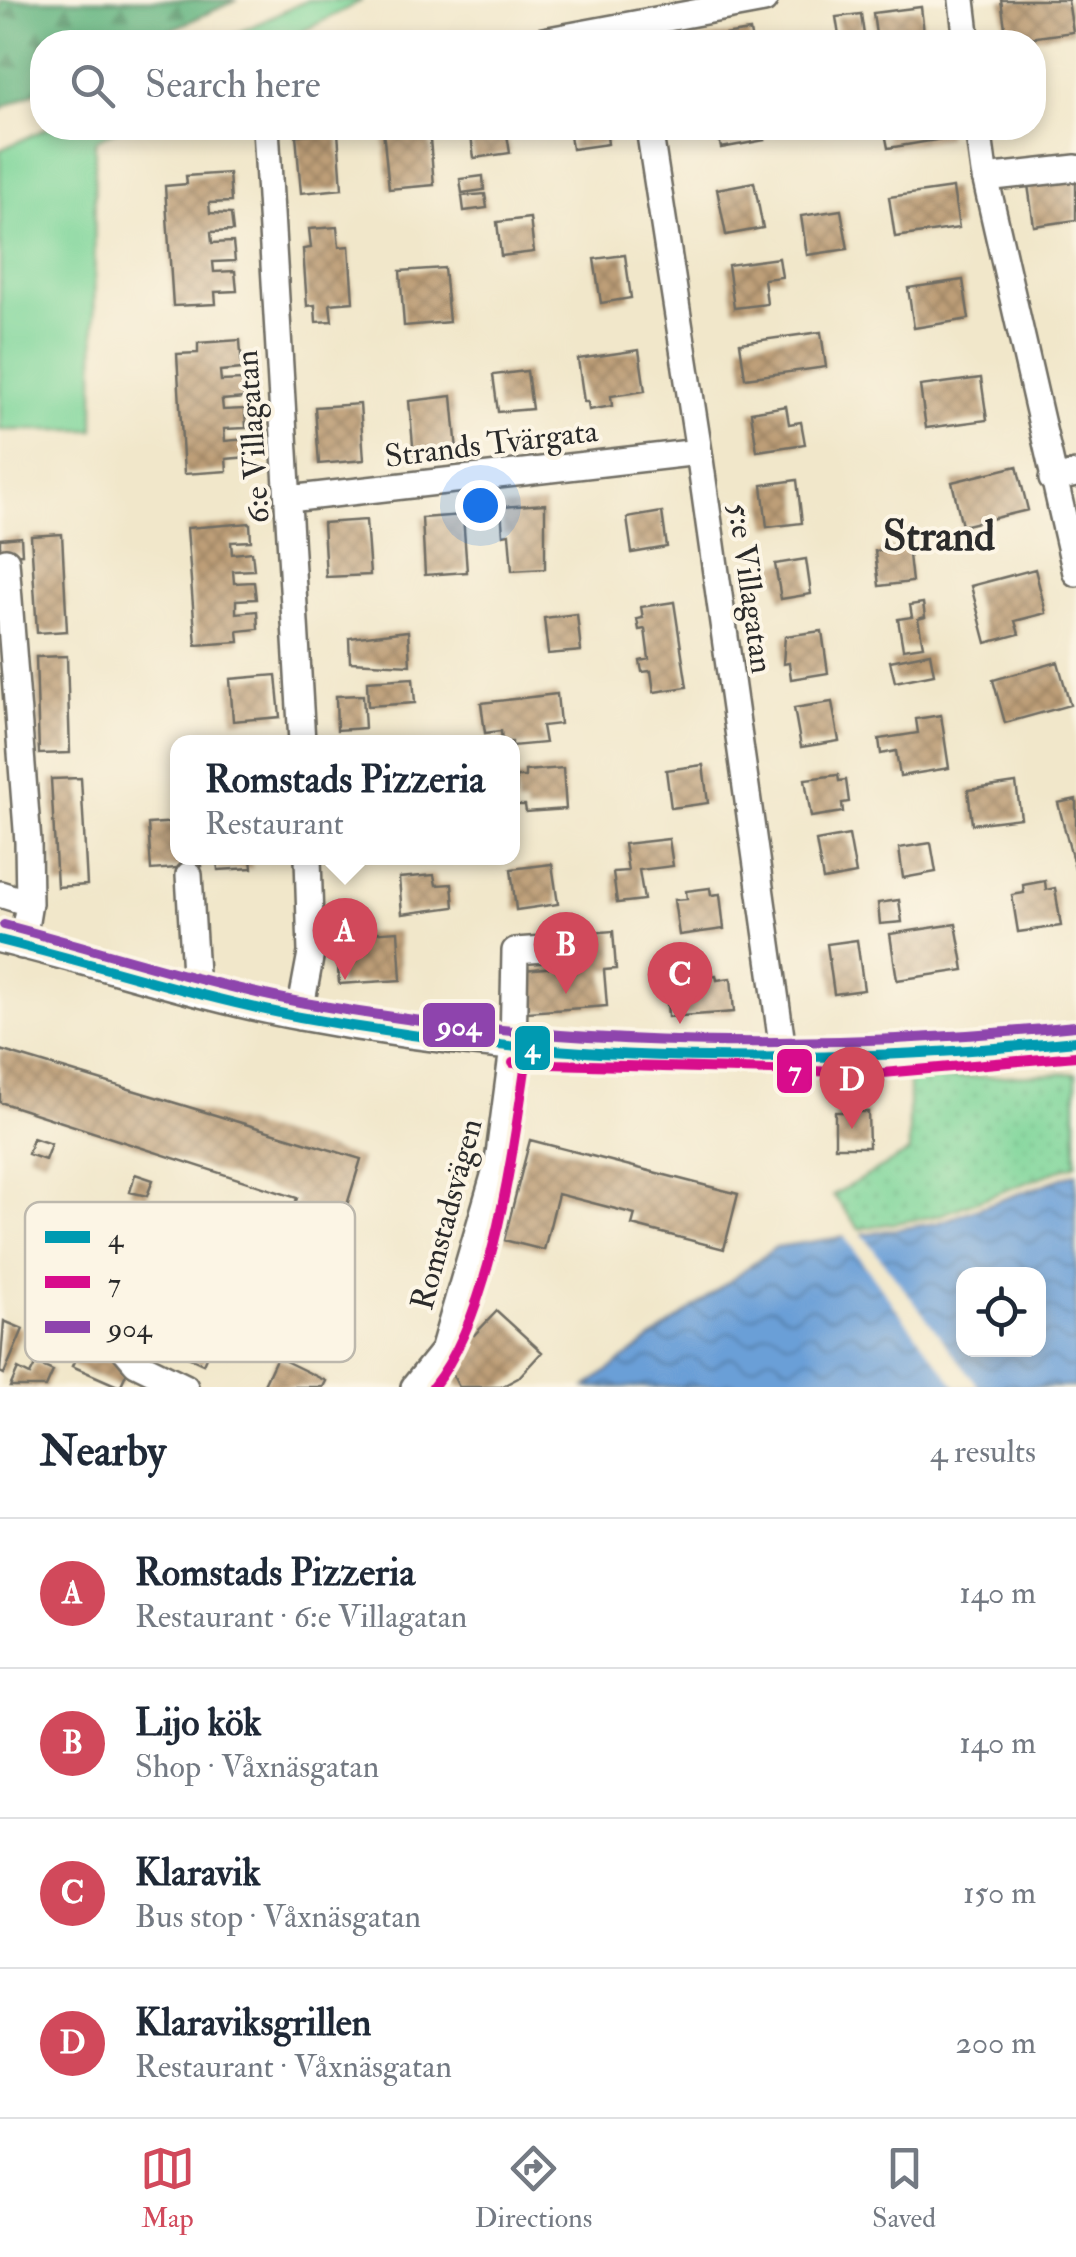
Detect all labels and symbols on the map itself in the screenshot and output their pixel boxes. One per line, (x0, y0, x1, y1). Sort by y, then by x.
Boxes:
street label: 6:e Villagatan (227, 349, 279, 525)
street label: Strands Tvärgata (382, 411, 601, 477)
your location (455, 480, 506, 531)
street label: 5:e Villagatan (718, 500, 782, 676)
district label: Strand (883, 511, 995, 563)
pin: A (312, 898, 378, 980)
pin: B (534, 912, 598, 994)
pin: C (648, 942, 712, 1024)
line badge: 904 (421, 1001, 497, 1049)
text: 904 (434, 1009, 483, 1044)
line badge: 4 (513, 1024, 552, 1072)
text: 4 (523, 1031, 541, 1066)
pin: D (820, 1046, 884, 1129)
line badge: 7 (775, 1047, 814, 1095)
text: 7 (789, 1054, 802, 1089)
street label: Romstadsvägen (402, 1114, 492, 1314)
legend (25, 1202, 355, 1362)
text: 4 (108, 1221, 125, 1256)
text: 7 (108, 1266, 121, 1301)
text: 904 (106, 1311, 154, 1346)

